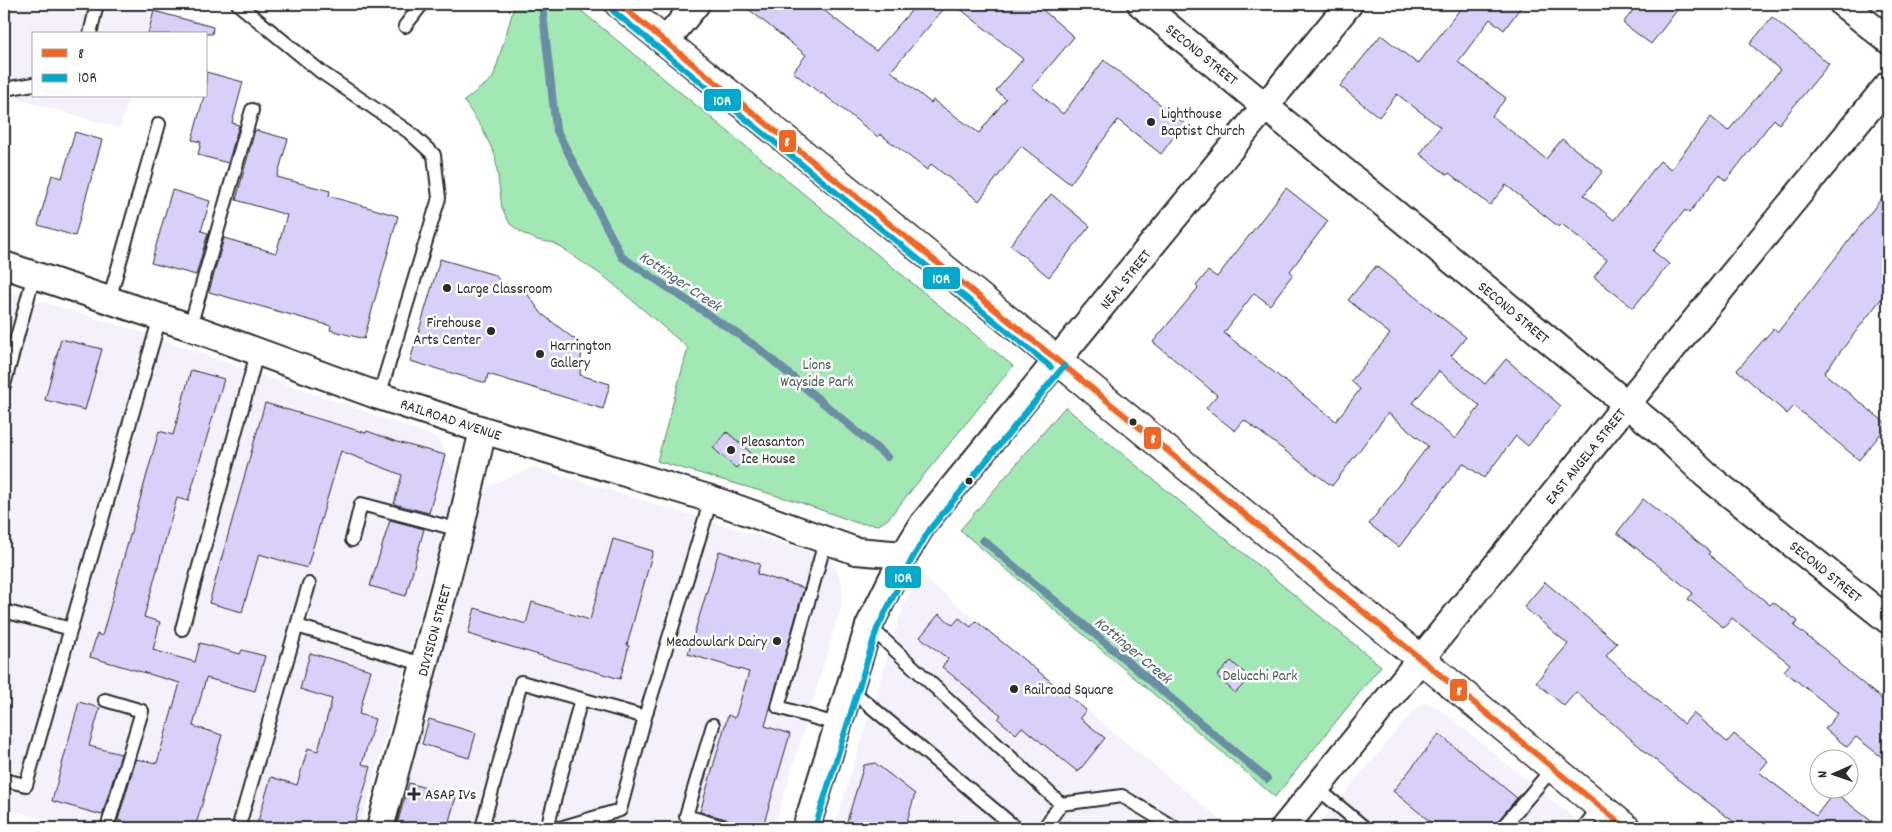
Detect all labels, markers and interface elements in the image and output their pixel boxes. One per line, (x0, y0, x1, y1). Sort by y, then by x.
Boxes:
street label: SECOND STREET (1160, 19, 1242, 92)
legend (32, 32, 208, 98)
text: 8 (78, 44, 84, 66)
text: 10R (78, 68, 97, 90)
line badge: 10R (703, 88, 742, 112)
text: 10R (713, 92, 731, 112)
place label: Lighthouse Baptist Church (1161, 104, 1245, 143)
marker: Lighthouse Baptist Church (1145, 116, 1157, 128)
line badge: 8 (778, 129, 797, 153)
text: 8 (784, 133, 790, 153)
water label: Kottinger Creek (634, 246, 727, 319)
street label: NEAL STREET (1095, 246, 1158, 315)
line badge: 10R (922, 266, 961, 290)
text: 10R (932, 270, 950, 290)
street label: SECOND STREET (1472, 277, 1553, 350)
place label: Large Classroom (457, 279, 552, 301)
marker: Large Classroom (441, 282, 453, 294)
place label: Firehouse Arts Center (413, 313, 481, 352)
marker: Firehouse Arts Center (485, 325, 497, 337)
place label: Harrington Gallery (550, 336, 611, 375)
marker: Harrington Gallery (534, 348, 546, 360)
park label: Lions Wayside Park (780, 355, 854, 394)
street label: RAILROAD AVENUE (397, 394, 504, 448)
street label: EAST ANGELA STREET (1541, 404, 1632, 510)
unlabelled marker (1128, 417, 1138, 427)
line badge: 8 (1143, 426, 1162, 450)
text: 8 (1150, 430, 1156, 450)
place label: Pleasanton Ice House (741, 432, 805, 471)
marker: Pleasanton Ice House (725, 444, 737, 456)
unlabelled marker (964, 476, 974, 486)
street label: SECOND STREET (1784, 536, 1866, 609)
line badge: 10R (884, 565, 922, 589)
text: 10R (894, 569, 912, 589)
street label: DIVISION STREET (413, 582, 459, 679)
water label: Kottinger Creek (1089, 612, 1177, 691)
place label: Meadowlark Dairy (666, 632, 768, 654)
marker: Meadowlark Dairy (771, 635, 783, 647)
park label: Delucchi Park (1222, 666, 1298, 688)
line badge: 8 (1449, 678, 1468, 702)
place label: Railroad Square (1024, 680, 1114, 702)
text: 8 (1456, 682, 1462, 702)
marker: Railroad Square (1008, 683, 1020, 695)
north arrow (1810, 750, 1860, 800)
text: N (1813, 770, 1833, 778)
place label: ASAP IVs (425, 785, 476, 807)
marker: ASAP IVs (407, 787, 421, 801)

